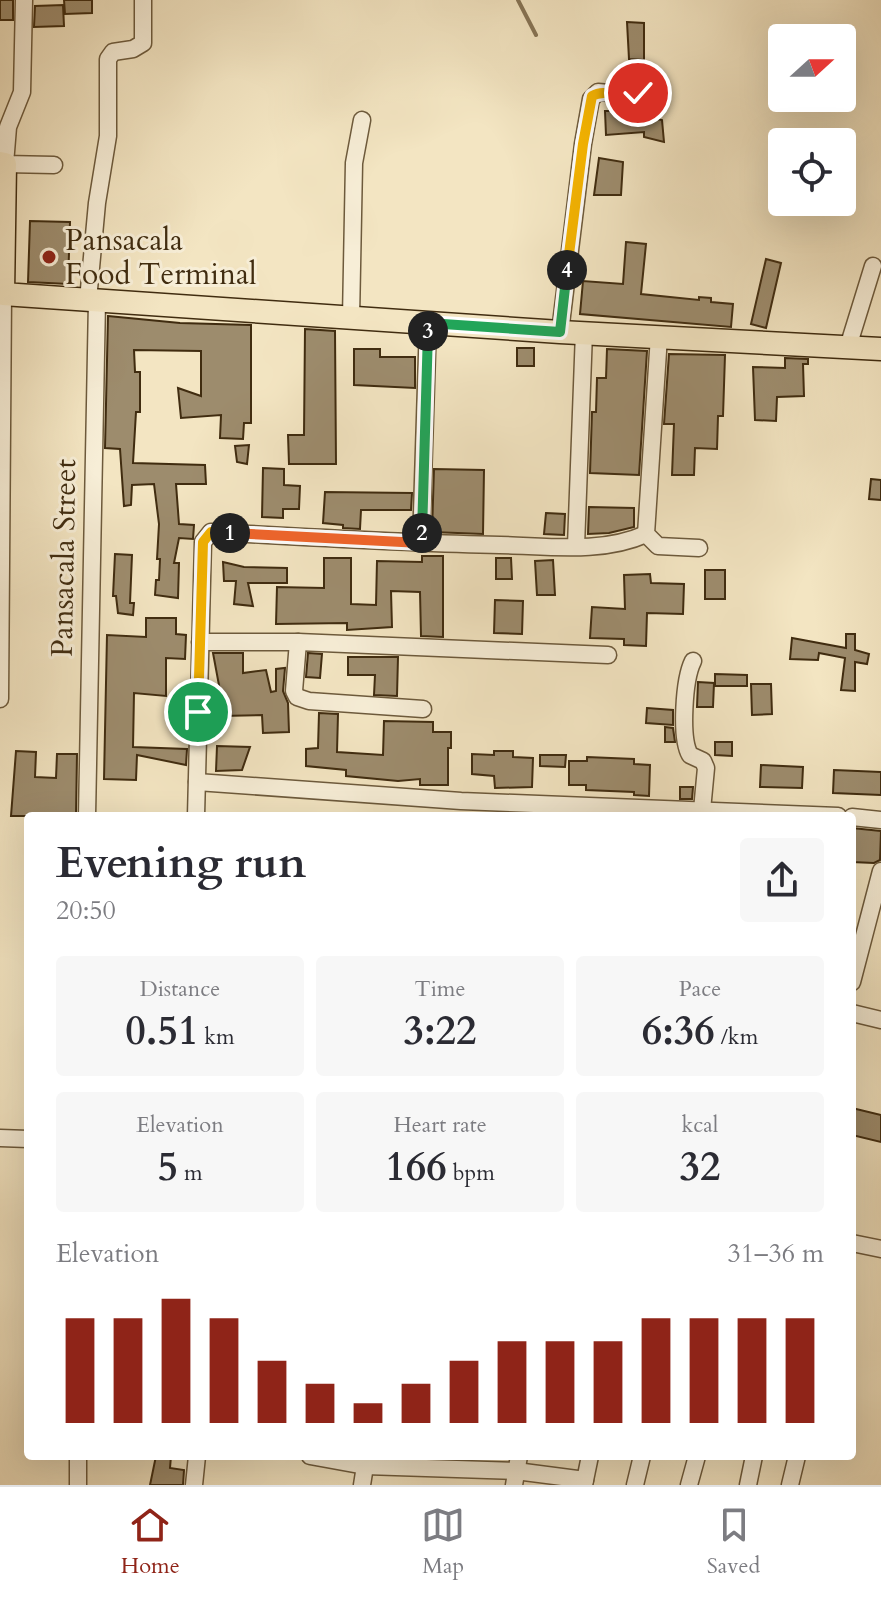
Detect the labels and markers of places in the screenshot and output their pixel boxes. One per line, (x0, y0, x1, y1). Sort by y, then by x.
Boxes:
pin (604, 59, 672, 127)
place label: Pansacala Food Terminal (65, 220, 257, 295)
marker: Pansacala Food Terminal (40, 248, 58, 266)
pin: 4 (547, 250, 587, 290)
pin: 3 (408, 311, 448, 351)
pin: 1 (210, 513, 250, 553)
pin: 2 (402, 513, 442, 553)
pin (164, 678, 232, 746)

